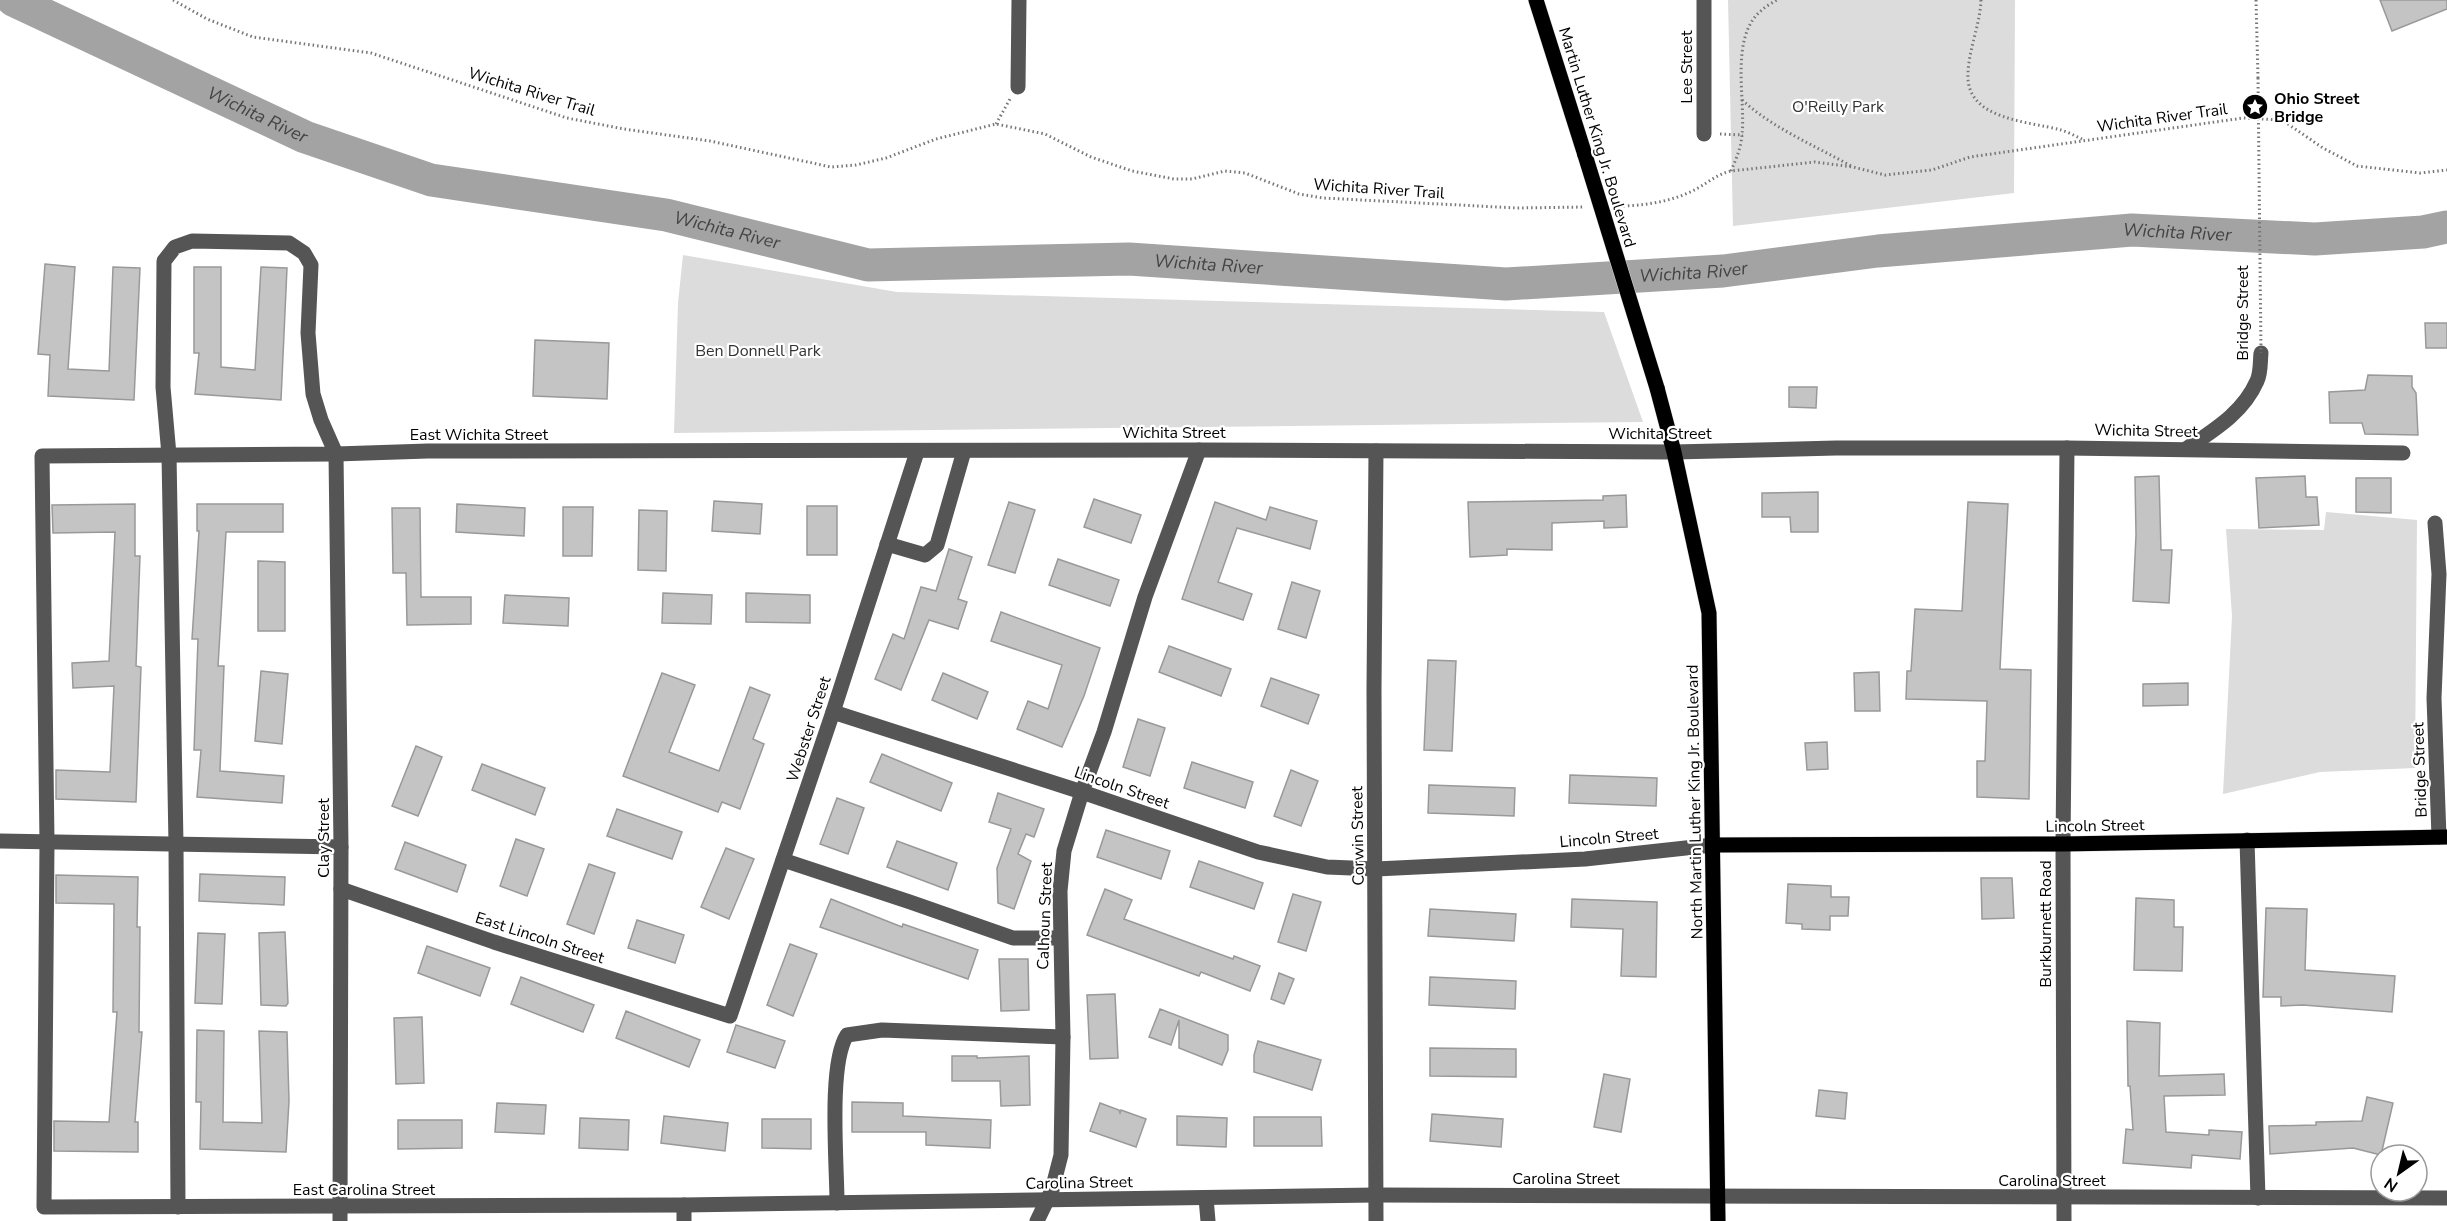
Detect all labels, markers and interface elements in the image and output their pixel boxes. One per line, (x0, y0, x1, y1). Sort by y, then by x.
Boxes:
street label: Martin Luther King Jr. Boulevard (1553, 24, 1641, 250)
street label: Lee Street (1676, 30, 1698, 104)
street label: Wichita River Trail (466, 62, 598, 122)
water label: Wichita River (203, 81, 312, 149)
place label: Ohio Street Bridge (2274, 88, 2360, 128)
place icon: Ohio Street Bridge (2240, 92, 2270, 122)
park label: O'Reilly Park (1792, 96, 1885, 118)
street label: Wichita River Trail (2095, 98, 2229, 138)
street label: Wichita River Trail (1313, 173, 1446, 205)
water label: Wichita River (671, 205, 783, 255)
water label: Wichita River (2122, 218, 2233, 247)
water label: Wichita River (1153, 249, 1264, 280)
water label: Wichita River (1638, 256, 1750, 288)
street label: Bridge Street (2232, 265, 2254, 361)
park label: Ben Donnell Park (695, 340, 822, 362)
street label: Wichita Street (2094, 419, 2198, 443)
street label: Wichita Street (1122, 422, 1226, 444)
street label: Wichita Street (1608, 423, 1712, 445)
street label: East Wichita Street (410, 424, 549, 446)
street label: North Martin Luther King Jr. Boulevard (1682, 664, 1708, 940)
street label: Webster Street (782, 673, 836, 785)
street label: Bridge Street (2407, 722, 2433, 818)
street label: Lincoln Street (1071, 761, 1173, 815)
street label: Corwin Street (1346, 786, 1370, 886)
street label: Clay Street (313, 798, 335, 878)
street label: Lincoln Street (2045, 814, 2145, 838)
street label: Lincoln Street (1559, 823, 1660, 853)
street label: Burkburnett Road (2035, 860, 2057, 988)
street label: Calhoun Street (1032, 862, 1058, 970)
street label: East Lincoln Street (472, 907, 607, 969)
north arrow (2369, 1143, 2429, 1203)
street label: Carolina Street (1512, 1168, 1620, 1190)
street label: Carolina Street (1998, 1170, 2106, 1192)
street label: Carolina Street (1025, 1171, 1133, 1195)
text: N (2380, 1172, 2402, 1197)
street label: East Carolina Street (293, 1179, 436, 1201)

